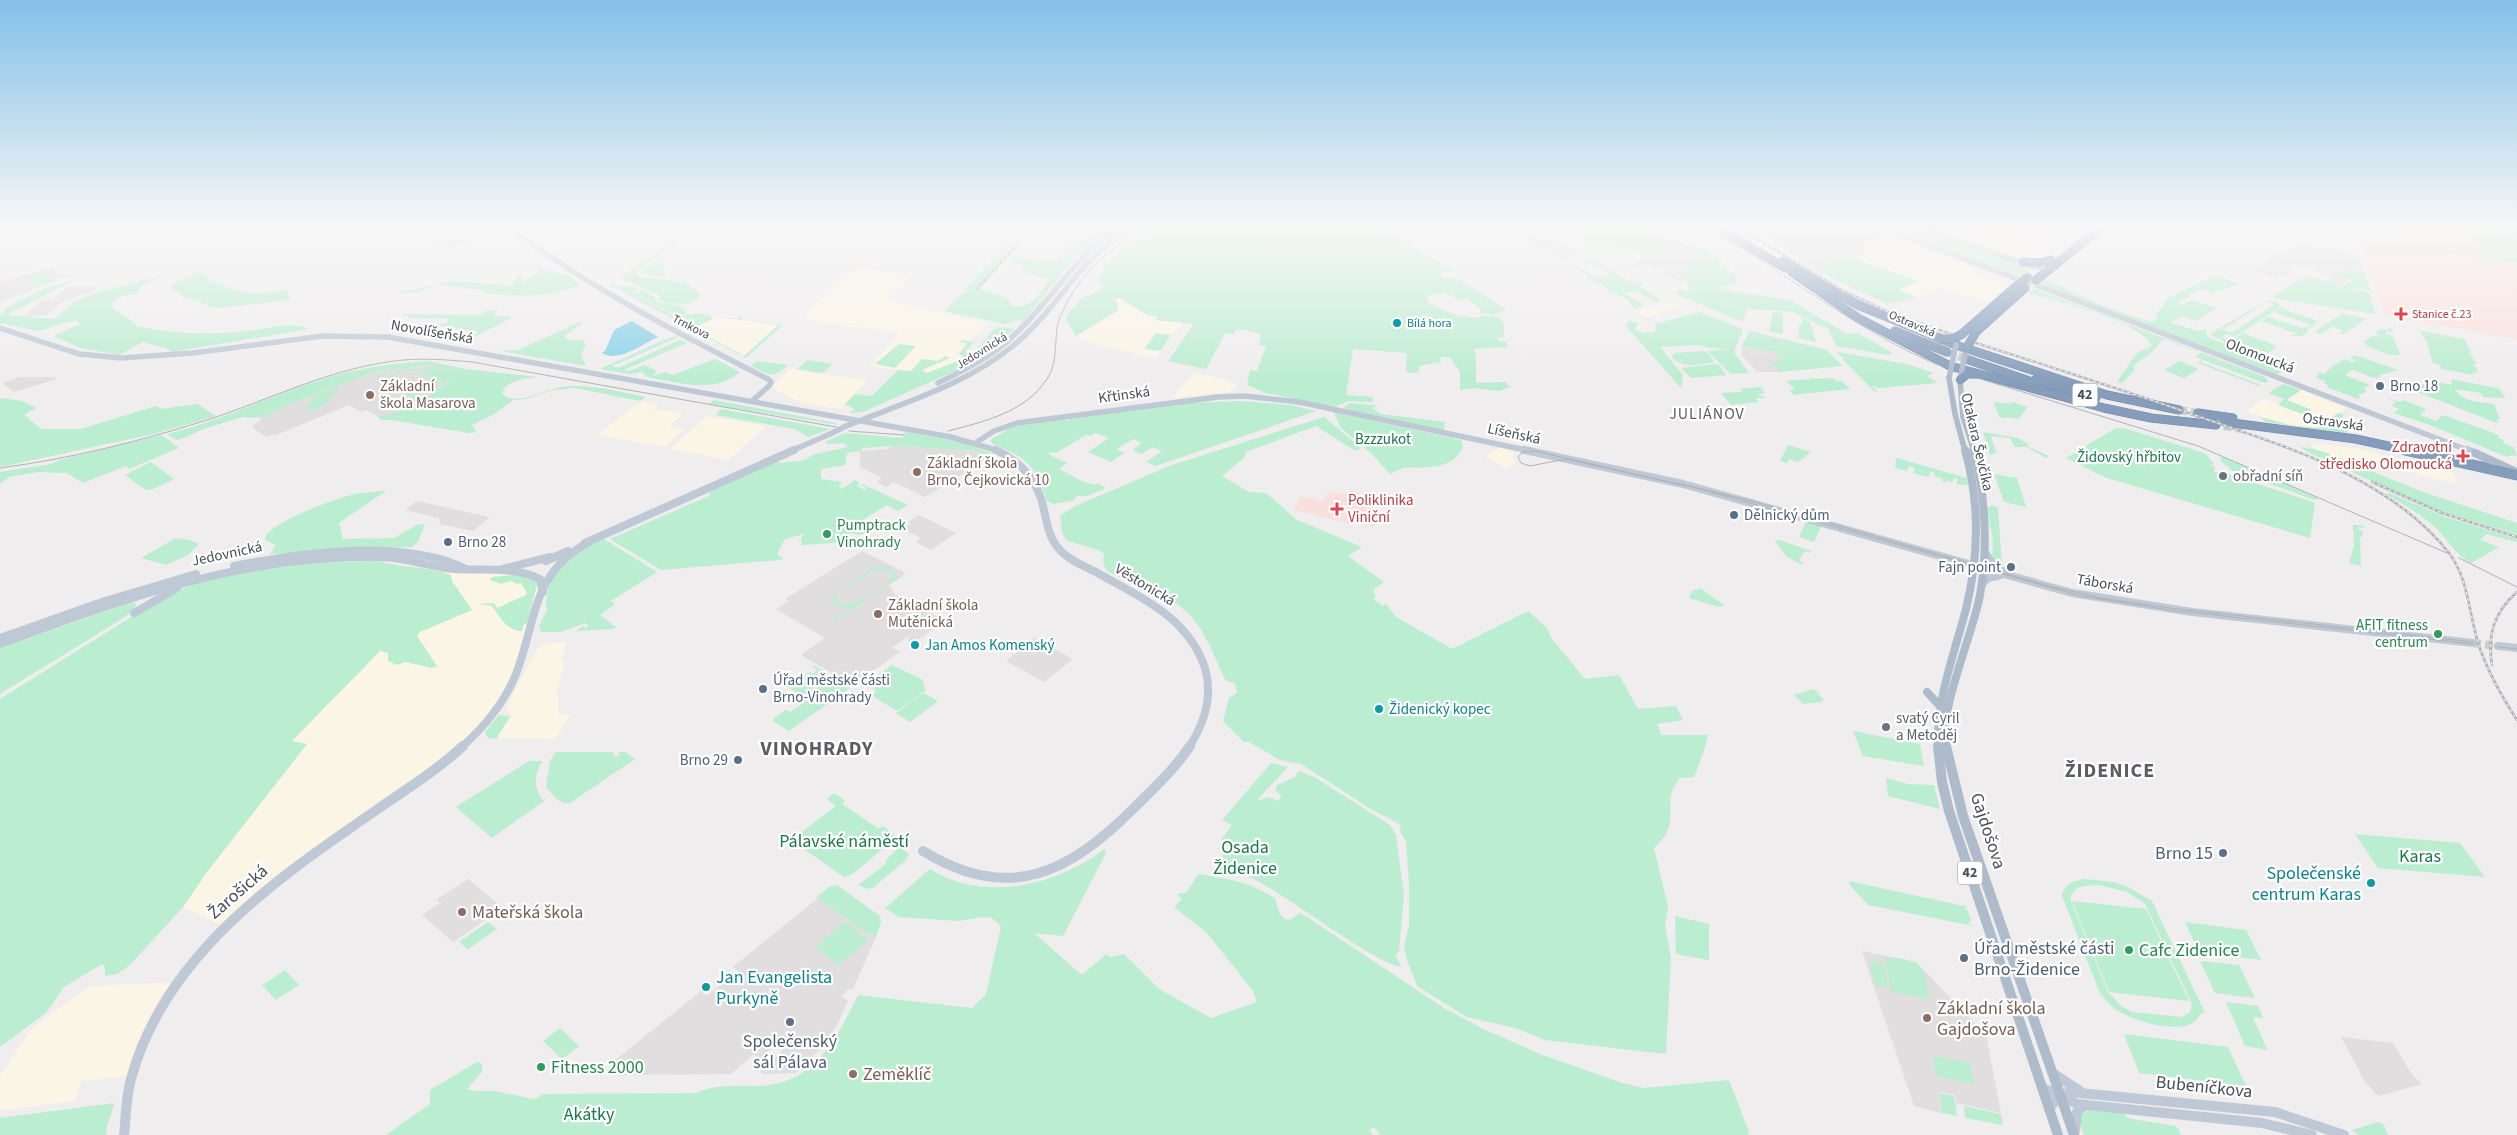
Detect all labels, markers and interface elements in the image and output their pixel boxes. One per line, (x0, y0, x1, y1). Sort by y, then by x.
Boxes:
place label: Stanice č.23 (2412, 306, 2471, 323)
street label: Ostravská (1886, 307, 1938, 341)
marker: Stanice č.23 (2394, 307, 2408, 321)
street label: Trnkova (669, 310, 713, 344)
street label: Novolíšeňská (389, 314, 475, 350)
place label: Bílá hora (1407, 315, 1451, 332)
marker: Bílá hora (1391, 317, 1403, 329)
street label: Jedovnická (953, 329, 1011, 373)
street label: Olomoucká (2222, 333, 2298, 379)
place label: Základní škola Masarova (380, 376, 476, 414)
place label: Brno 18 (2390, 376, 2438, 397)
marker: Brno 18 (2374, 380, 2386, 392)
street label: Křtinská (1097, 381, 1151, 409)
road number: 42 (2072, 384, 2098, 406)
marker: Základní škola Masarova (364, 389, 376, 401)
street label: Otakara Ševčíka (1955, 391, 1999, 493)
district label: JULIÁNOV (1669, 403, 1745, 425)
street label: Ostravská (2301, 407, 2365, 437)
street label: Líšeňská (1485, 418, 1543, 450)
park label: Bzzzukot (1355, 429, 1411, 450)
place label: Zdravotní středisko Olomoucká (2320, 437, 2453, 475)
park label: Židovský hřbitov (2077, 447, 2181, 468)
marker: Zdravotní středisko Olomoucká (2456, 449, 2470, 463)
place label: Základní škola Brno, Čejkovická 10 (927, 453, 1049, 491)
marker: Základní škola Brno, Čejkovická 10 (911, 466, 923, 478)
place label: obřadní síň (2233, 466, 2303, 487)
marker: obřadní síň (2217, 470, 2229, 482)
place label: Poliklinika Viniční (1348, 490, 1413, 528)
marker: Poliklinika Viniční (1330, 502, 1344, 516)
place label: Dělnický dům (1744, 505, 1830, 526)
marker: Dělnický dům (1728, 509, 1740, 521)
place label: Pumptrack Vinohrady (837, 515, 906, 553)
marker: Pumptrack Vinohrady (821, 528, 833, 540)
place label: Brno 28 (458, 532, 506, 553)
street label: Jedovnická (190, 536, 264, 572)
marker: Brno 28 (442, 536, 454, 548)
place label: Fajn point (1938, 557, 2001, 578)
street label: Věstonická (1111, 559, 1179, 611)
marker: Fajn point (2005, 561, 2017, 573)
street label: Táborská (2075, 569, 2135, 599)
place label: Základní škola Mutěnická (888, 595, 978, 633)
marker: Základní škola Mutěnická (872, 608, 884, 620)
place label: AFIT fitness centrum (2356, 615, 2428, 653)
marker: AFIT fitness centrum (2432, 628, 2444, 640)
place label: Jan Amos Komenský (925, 635, 1054, 656)
marker: Jan Amos Komenský (909, 639, 921, 651)
place label: Úřad městské části Brno-Vinohrady (773, 670, 890, 708)
marker: Úřad městské části Brno-Vinohrady (757, 683, 769, 695)
place label: Židenický kopec (1389, 699, 1491, 720)
marker: Židenický kopec (1373, 703, 1385, 715)
place label: svatý Cyril a Metoděj (1896, 708, 1960, 746)
marker: svatý Cyril a Metoděj (1880, 721, 1892, 733)
district label: VINOHRADY (760, 735, 873, 763)
place label: Brno 29 (680, 750, 728, 771)
marker: Brno 29 (732, 754, 744, 766)
district label: ŽIDENICE (2065, 757, 2155, 785)
street label: Gajdošova (1964, 790, 2012, 872)
park label: Pálavské náměstí (779, 829, 909, 854)
park label: Osada Židenice (1213, 835, 1277, 881)
place label: Brno 15 (2155, 841, 2213, 866)
park label: Karas (2399, 844, 2441, 869)
marker: Brno 15 (2217, 847, 2229, 859)
street label: Žarošická (203, 859, 273, 925)
road number: 42 (1958, 861, 1982, 884)
place label: Společenské centrum Karas (2252, 861, 2361, 907)
marker: Společenské centrum Karas (2365, 877, 2377, 889)
place label: Mateřská škola (472, 900, 583, 925)
marker: Mateřská škola (456, 906, 468, 918)
place label: Úřad městské části Brno-Židenice (1974, 936, 2114, 982)
place label: Cafc Zidenice (2139, 938, 2239, 963)
marker: Cafc Zidenice (2123, 944, 2135, 956)
marker: Úřad městské části Brno-Židenice (1958, 952, 1970, 964)
place label: Jan Evangelista Purkyně (716, 965, 832, 1011)
marker: Jan Evangelista Purkyně (700, 981, 712, 993)
place label: Základní škola Gajdošova (1937, 996, 2045, 1042)
marker: Základní škola Gajdošova (1921, 1012, 1933, 1024)
marker: Společenský sál Pálava (784, 1016, 796, 1028)
place label: Společenský sál Pálava (743, 1029, 838, 1075)
place label: Fitness 2000 (551, 1055, 644, 1080)
marker: Fitness 2000 (535, 1061, 547, 1073)
place label: Zeměklíč (863, 1062, 932, 1087)
marker: Zeměklíč (847, 1068, 859, 1080)
street label: Bubeníčkova (2154, 1069, 2254, 1105)
park label: Akátky (564, 1102, 615, 1127)

